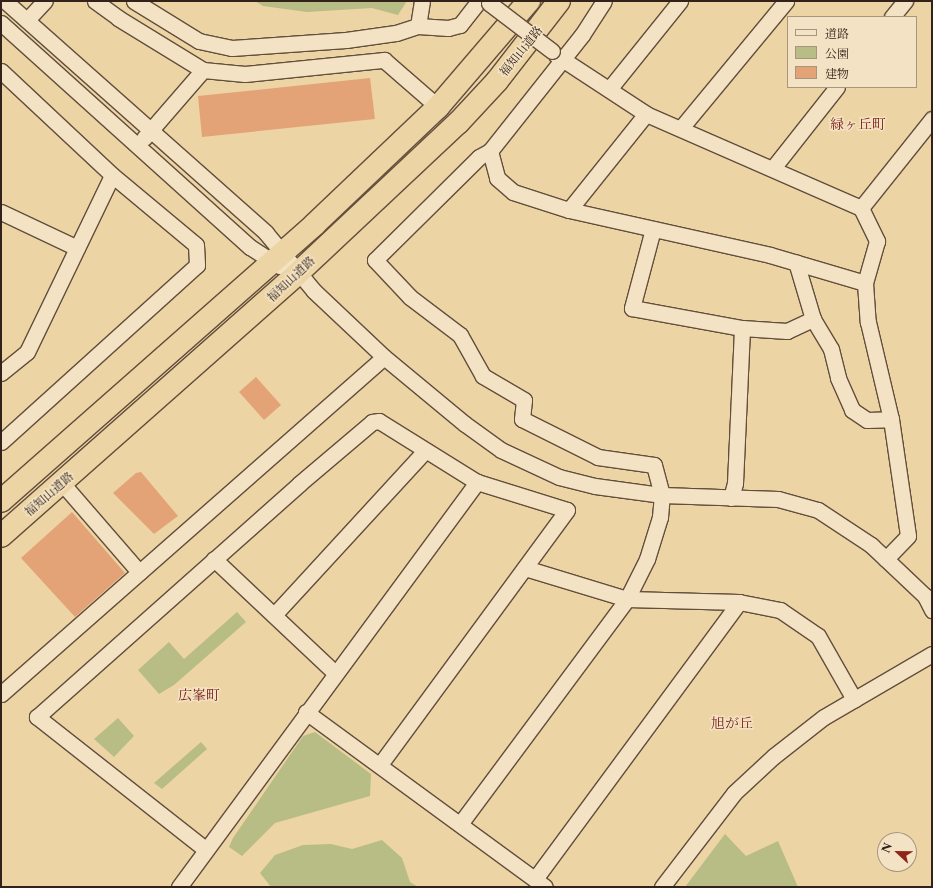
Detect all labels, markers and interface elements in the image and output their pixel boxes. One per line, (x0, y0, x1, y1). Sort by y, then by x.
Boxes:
legend (787, 16, 917, 88)
street label: 福知山道路 (497, 23, 545, 79)
text: 道路 (825, 26, 849, 41)
text: 公園 (825, 46, 849, 61)
text: 建物 (825, 66, 849, 81)
district label: 緑ヶ丘町 (830, 116, 886, 132)
street label: 福知山道路 (264, 253, 318, 305)
street label: 福知山道路 (22, 469, 76, 519)
district label: 広峯町 (178, 687, 220, 703)
district label: 旭が丘 (711, 715, 753, 731)
north arrow (877, 832, 917, 872)
text: N (879, 841, 895, 855)

